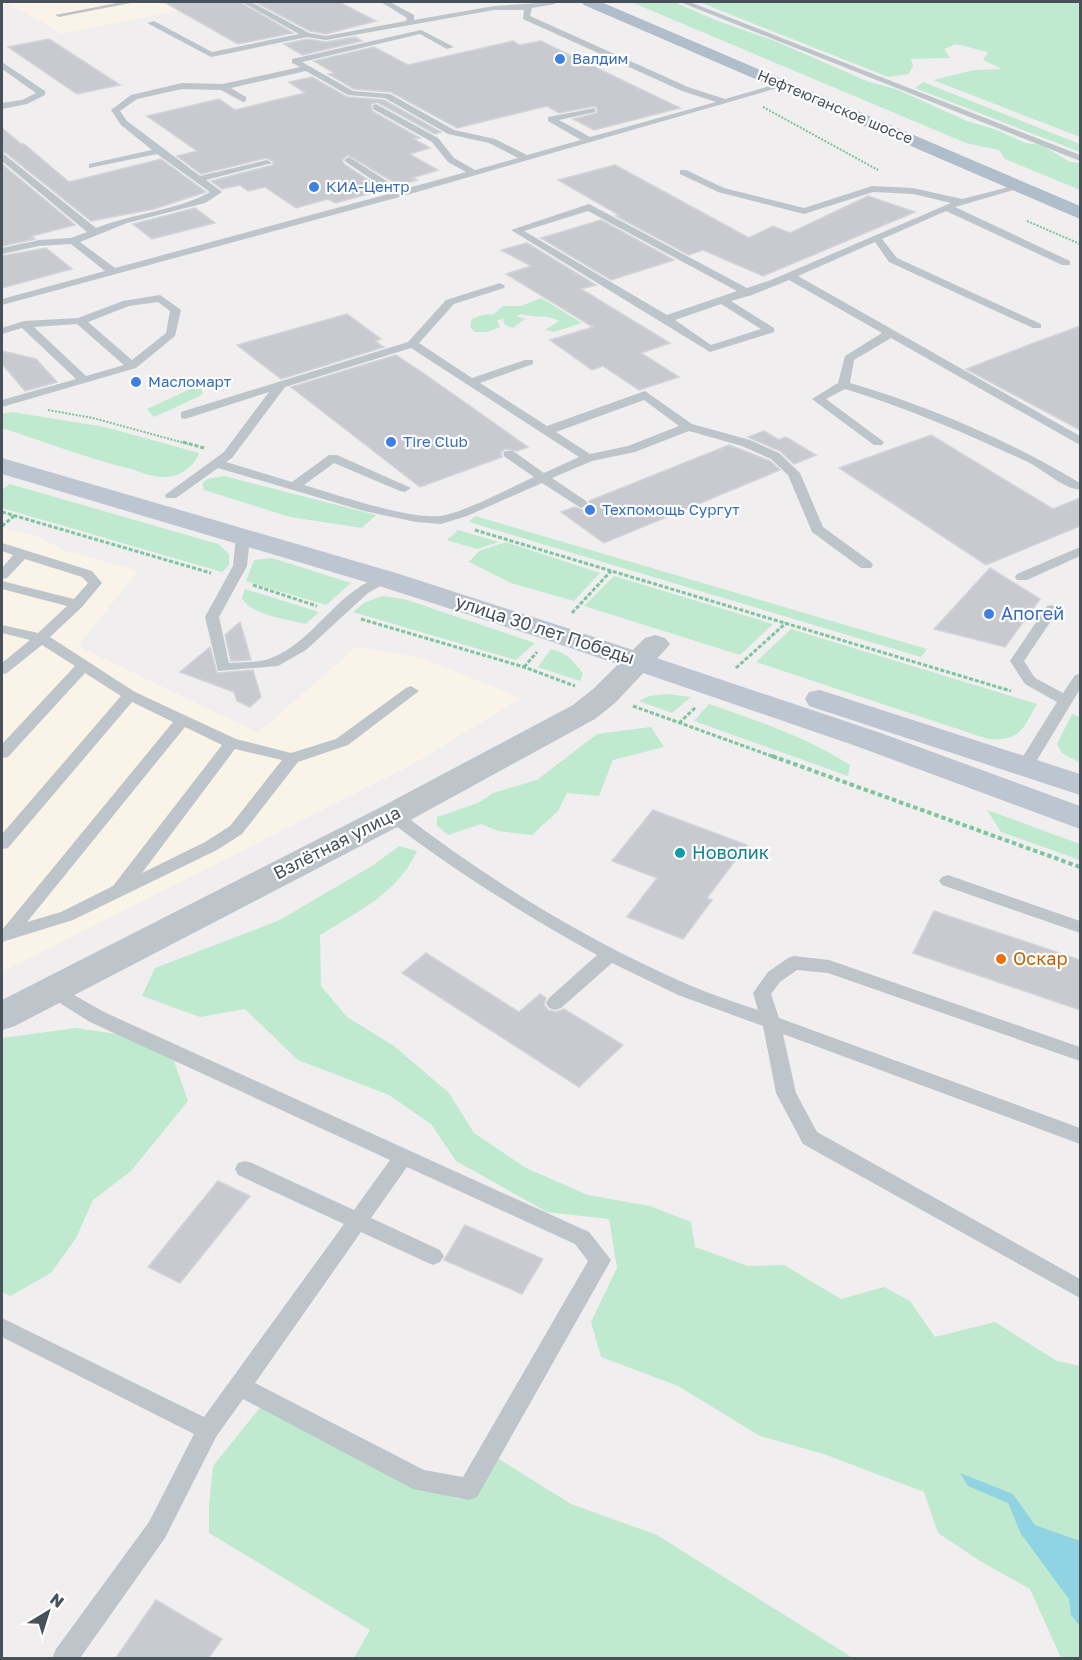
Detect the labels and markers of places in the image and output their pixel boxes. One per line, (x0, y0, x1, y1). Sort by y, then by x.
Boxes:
place label: Валдим (572, 49, 628, 67)
marker: Валдим (553, 52, 567, 66)
place label: КИА-Центр (326, 177, 409, 195)
marker: КИА-Центр (307, 180, 321, 194)
place label: Масломарт (148, 372, 232, 390)
marker: Масломарт (129, 375, 143, 389)
place label: Tire Club (403, 432, 468, 450)
marker: Tire Club (384, 435, 398, 449)
place label: Техпомощь Сургут (602, 500, 740, 518)
marker: Техпомощь Сургут (583, 503, 597, 517)
place label: Апогей (1001, 602, 1064, 624)
marker: Апогей (982, 607, 996, 621)
place label: Новолик (692, 841, 769, 863)
marker: Новолик (673, 846, 687, 860)
place label: Оскар (1013, 947, 1068, 969)
marker: Оскар (994, 952, 1008, 966)

